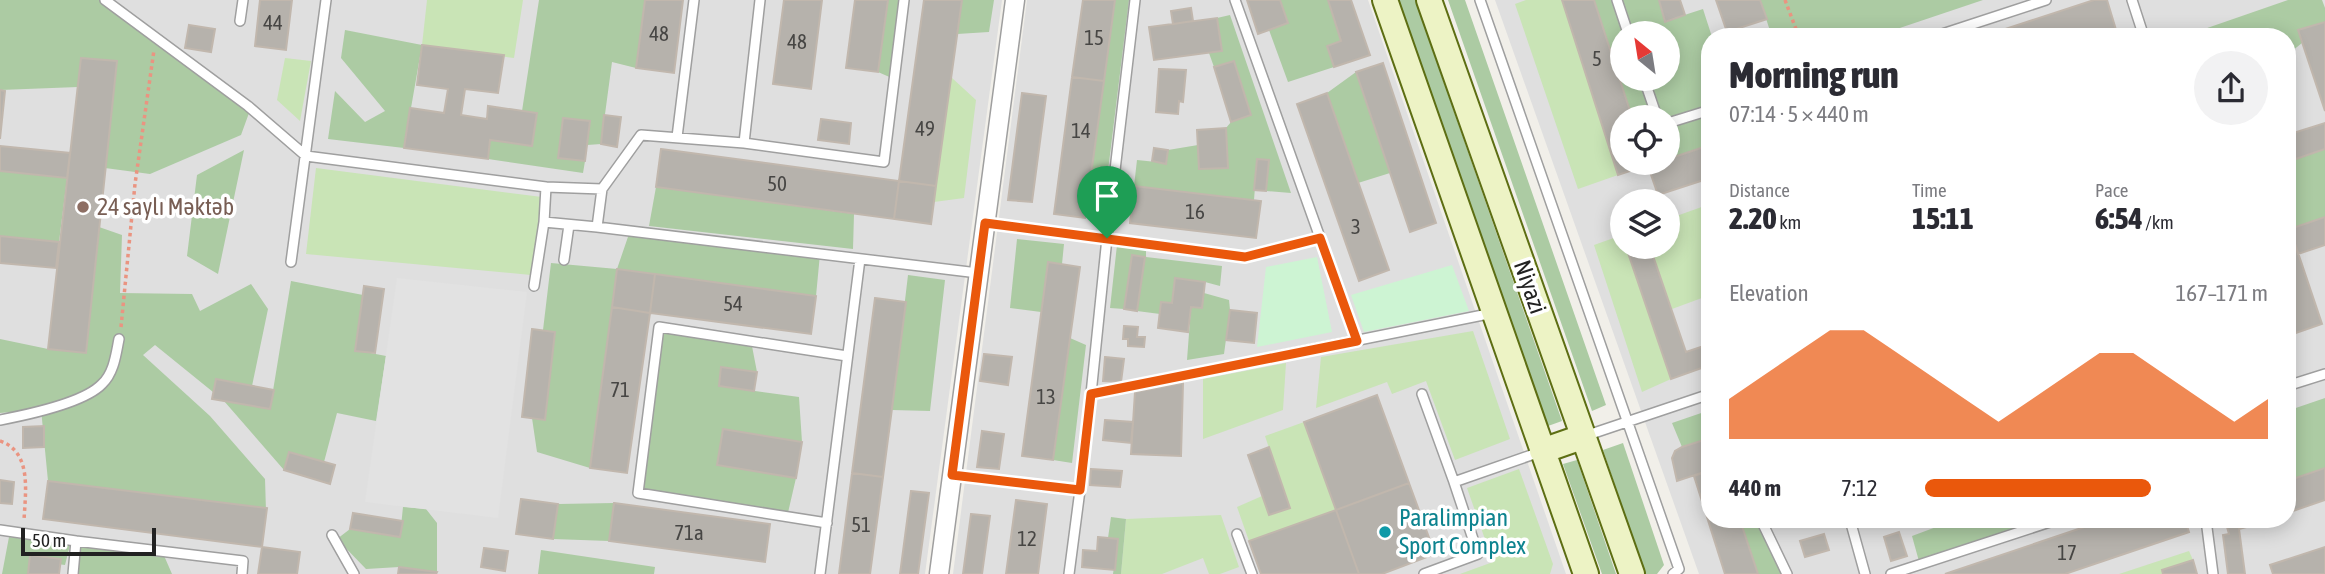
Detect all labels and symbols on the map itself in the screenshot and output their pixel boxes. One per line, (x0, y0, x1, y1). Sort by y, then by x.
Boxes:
house number: 44 (263, 10, 283, 34)
house number: 48 (649, 21, 669, 45)
north arrow (1610, 21, 1680, 91)
house number: 15 (1084, 25, 1104, 49)
house number: 48 (787, 29, 807, 53)
house number: 5 (1592, 46, 1602, 70)
house number: 49 (915, 116, 935, 140)
house number: 14 (1071, 118, 1091, 142)
pin (1077, 166, 1137, 238)
house number: 50 (767, 171, 787, 195)
place label: 24 saylı Məktəb (97, 193, 234, 220)
marker: 24 saylı Məktəb (75, 199, 91, 215)
house number: 16 (1185, 199, 1205, 223)
house number: 3 (1351, 214, 1361, 238)
street label: Niyazi (1509, 257, 1552, 317)
house number: 54 (723, 291, 743, 315)
house number: 71 (610, 377, 630, 401)
house number: 13 (1036, 384, 1056, 408)
place label: Paralimpian Sport Complex (1399, 504, 1526, 559)
house number: 51 (851, 512, 871, 536)
house number: 71a (674, 520, 704, 544)
marker: Paralimpian Sport Complex (1377, 524, 1393, 540)
scale bar (21, 525, 156, 557)
house number: 12 (1017, 526, 1037, 550)
house number: 17 (2057, 540, 2077, 564)

